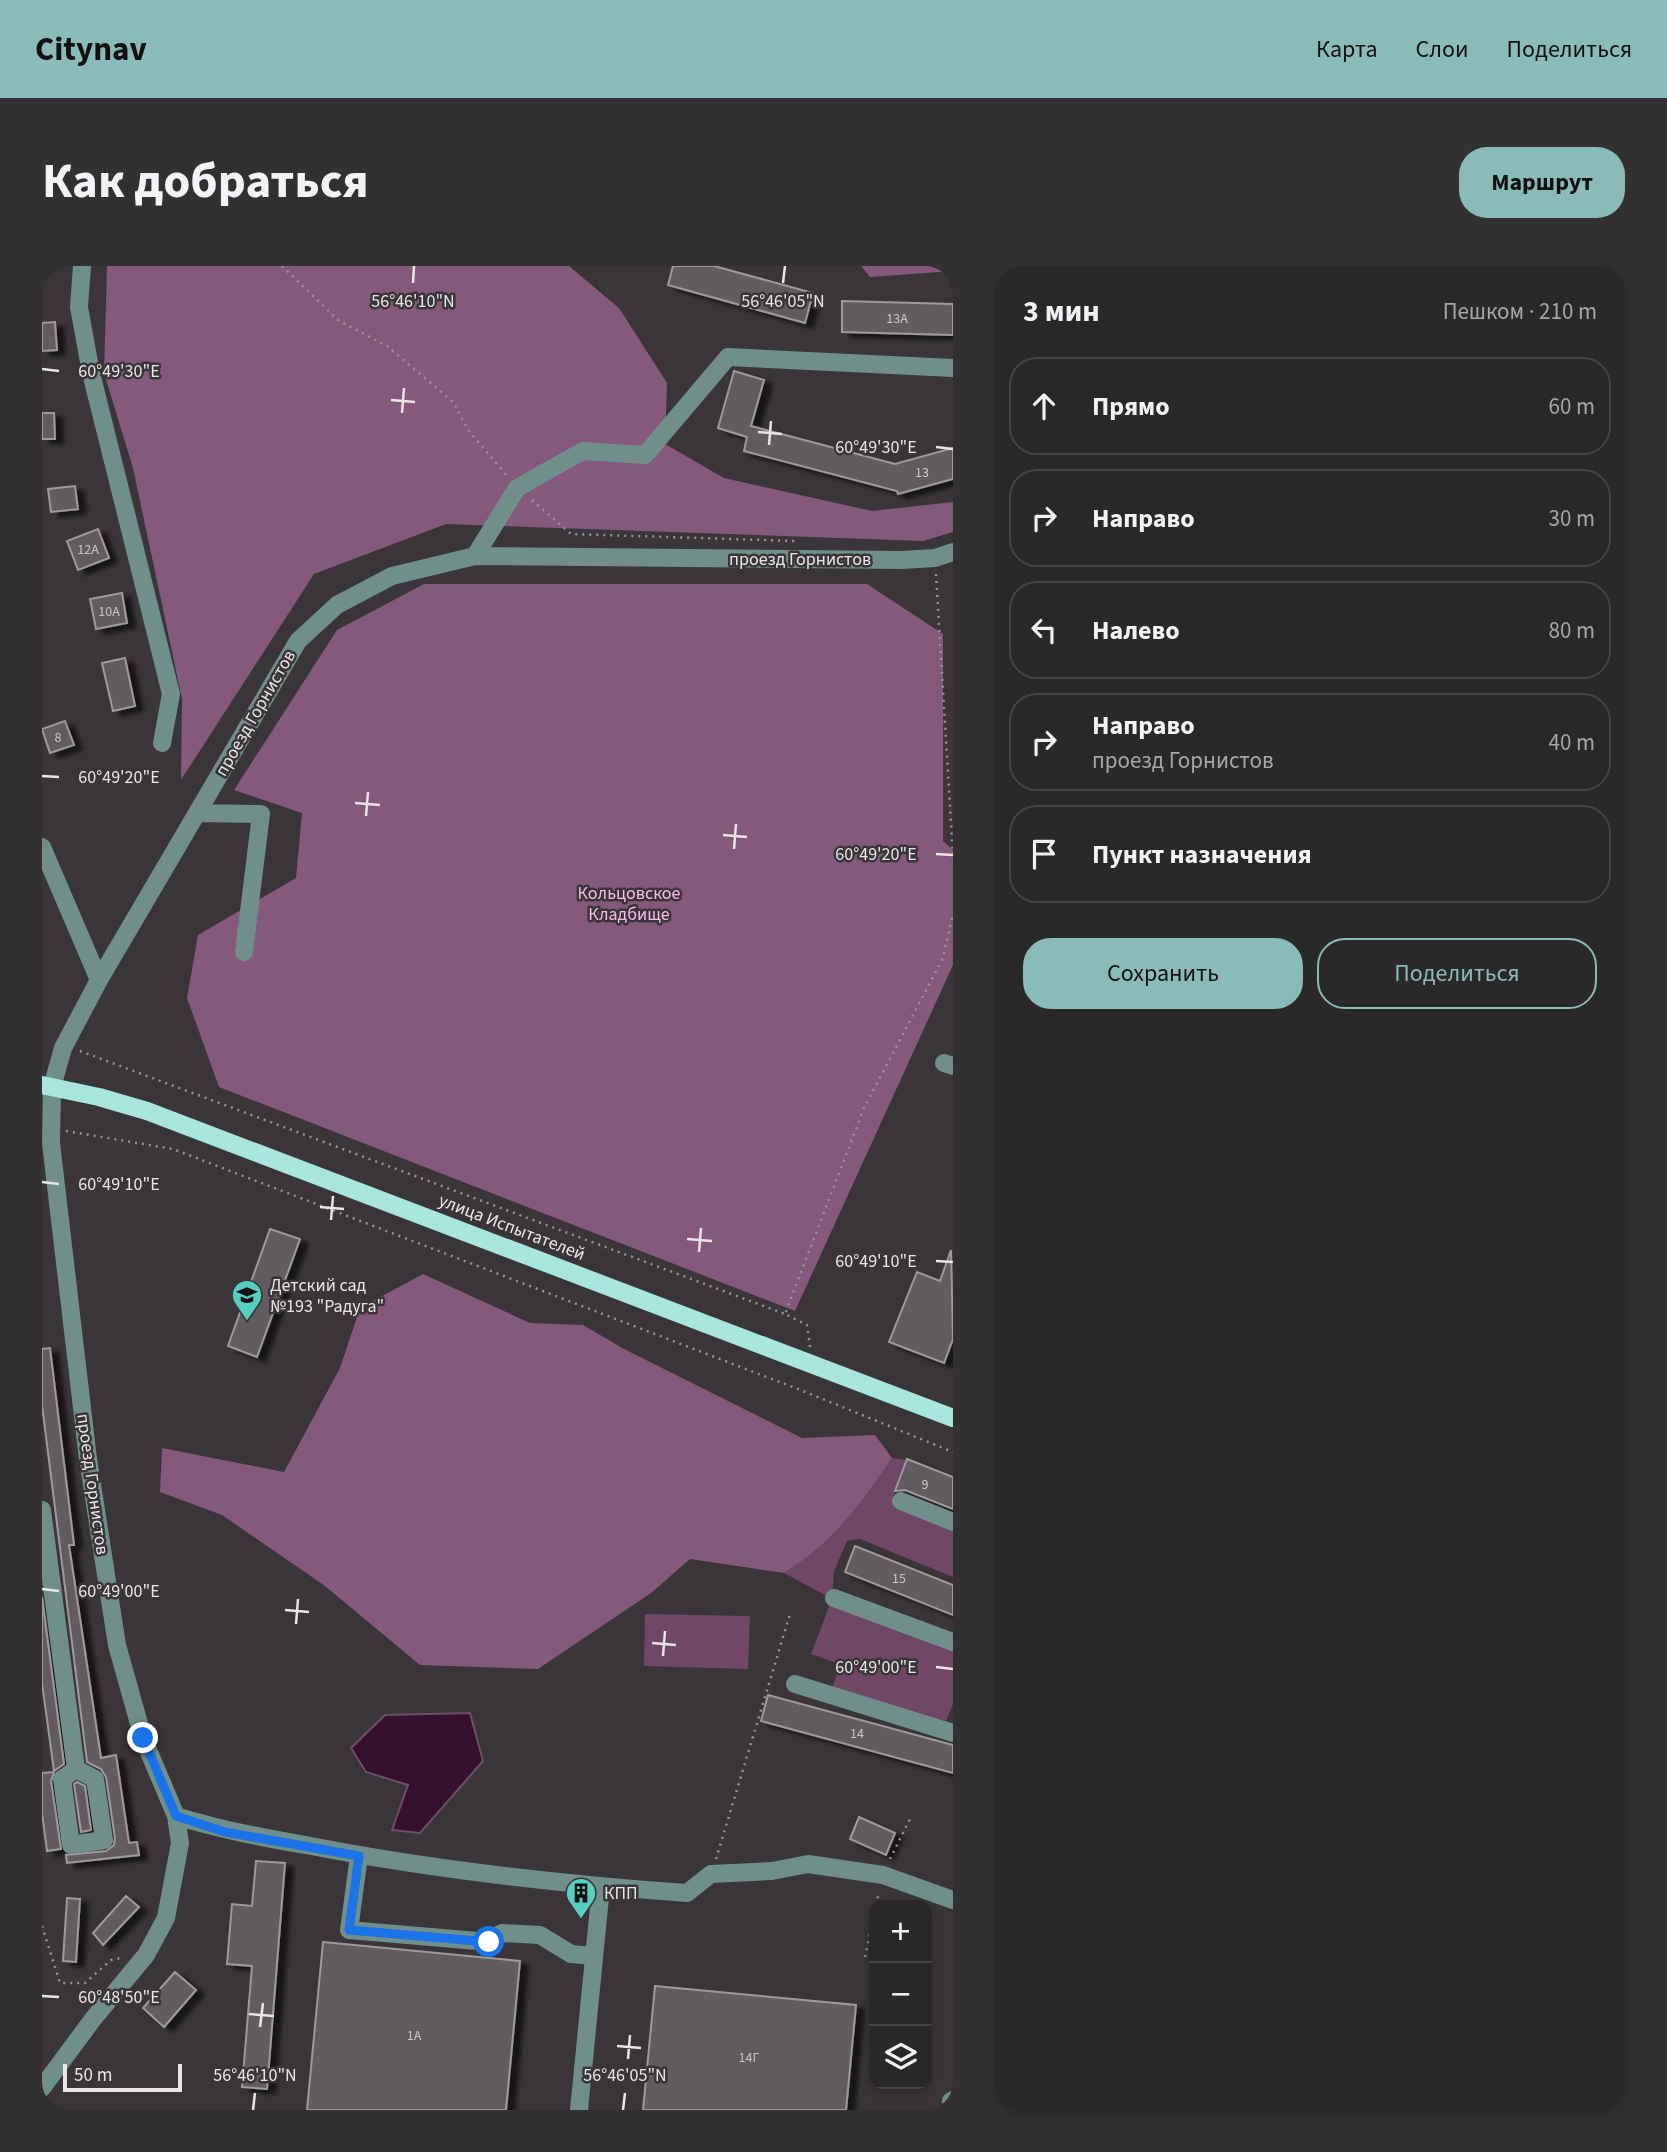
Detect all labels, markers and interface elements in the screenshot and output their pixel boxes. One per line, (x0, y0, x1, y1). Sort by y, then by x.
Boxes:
text: Citynav (35, 26, 147, 73)
text: Карта (1316, 32, 1378, 67)
text: Слои (1416, 32, 1469, 67)
text: Поделиться (1507, 32, 1632, 67)
text: Как добраться (42, 147, 369, 217)
button: Маршрут (1459, 147, 1625, 218)
text: 56°46'10"N (371, 289, 455, 314)
text: 56°46'05"N (741, 289, 825, 314)
text: 3 мин (1023, 290, 1100, 333)
text: Пешком · 210 m (1443, 295, 1597, 328)
house number: 13А (886, 309, 908, 329)
text: 60°49'30"E (78, 359, 160, 384)
icon: ahead (1025, 387, 1063, 425)
text: Прямо (1092, 388, 1170, 425)
text: 60 m (1548, 390, 1595, 423)
text: 60°49'30"E (835, 435, 917, 460)
house number: 13 (915, 463, 929, 483)
icon: right (1025, 499, 1063, 537)
text: Направо (1092, 500, 1195, 537)
text: 30 m (1548, 502, 1595, 535)
house number: 12А (77, 540, 99, 560)
street label: проезд Горнистов (729, 547, 871, 572)
house number: 10А (98, 602, 120, 622)
icon: left (1025, 611, 1063, 649)
text: Налево (1092, 612, 1180, 649)
text: 80 m (1548, 614, 1595, 647)
street label: проезд Горнистов (209, 645, 302, 781)
text: Направо (1092, 707, 1195, 744)
icon: right (1025, 723, 1063, 761)
text: 40 m (1548, 726, 1595, 759)
house number: 8 (55, 728, 62, 748)
text: проезд Горнистов (1092, 744, 1274, 777)
text: 60°49'20"E (78, 765, 160, 790)
icon: arrive (1025, 835, 1063, 873)
text: Пункт назначения (1092, 836, 1312, 873)
text: 60°49'20"E (835, 842, 917, 867)
park label: Кольцовское Кладбище (578, 881, 681, 927)
button: Сохранить (1023, 938, 1303, 1009)
button: Поделиться (1317, 938, 1597, 1009)
text: 60°49'10"E (78, 1172, 160, 1197)
street label: улица Испытателей (435, 1188, 589, 1267)
text: 60°49'10"E (835, 1249, 917, 1274)
place label: Детский сад №193 "Радуга" (270, 1273, 384, 1319)
school or university icon: Детский сад №193 "Радуга" (230, 1278, 264, 1322)
street label: проезд Горнистов (70, 1412, 115, 1556)
house number: 9 (922, 1475, 929, 1495)
house number: 15 (892, 1569, 906, 1589)
text: 60°49'00"E (78, 1579, 160, 1604)
text: 60°49'00"E (835, 1655, 917, 1680)
route end (127, 1722, 158, 1753)
house number: 14 (850, 1724, 864, 1744)
building icon: КПП (564, 1876, 598, 1920)
place label: КПП (604, 1881, 638, 1906)
map controls (869, 1900, 932, 2089)
button: + (869, 1900, 932, 1963)
route start (473, 1926, 504, 1957)
button: − (869, 1963, 932, 2026)
text: 60°48'50"E (78, 1985, 160, 2010)
house number: 1А (407, 2026, 422, 2046)
button: layers (869, 2026, 932, 2089)
house number: 14Г (739, 2048, 759, 2068)
scale bar (63, 2061, 182, 2093)
text: 50 m (74, 2062, 112, 2089)
text: 56°46'10"N (213, 2063, 297, 2088)
text: 56°46'05"N (583, 2063, 667, 2088)

